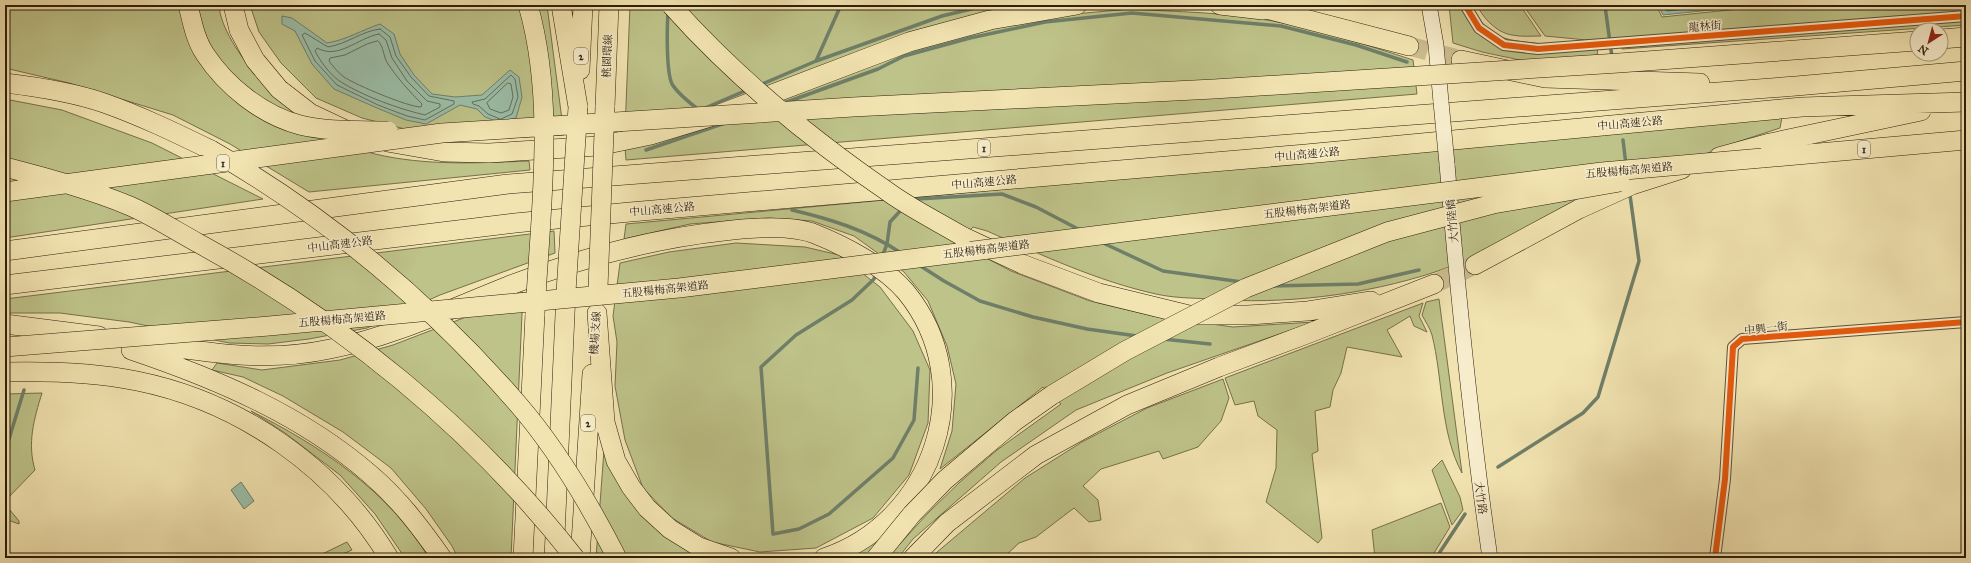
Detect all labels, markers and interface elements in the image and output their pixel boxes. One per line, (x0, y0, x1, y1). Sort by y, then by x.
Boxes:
street label: 龍林街 (1688, 19, 1722, 34)
north arrow (1909, 22, 1949, 62)
street label: 桃園環線 (600, 34, 615, 78)
text: N (1915, 41, 1931, 58)
road number: 2 (574, 48, 588, 64)
street label: 中山高速公路 (1597, 114, 1663, 133)
road number: 1 (978, 140, 990, 156)
road number: 1 (1858, 141, 1870, 157)
street label: 中山高速公路 (1274, 145, 1340, 164)
road number: 1 (217, 155, 229, 171)
street label: 五股楊梅高架道路 (1585, 160, 1673, 181)
street label: 中山高速公路 (951, 173, 1017, 192)
street label: 五股楊梅高架道路 (1263, 198, 1352, 221)
street label: 大竹陸橋 (1444, 198, 1461, 243)
street label: 中山高速公路 (629, 200, 695, 219)
street label: 中山高速公路 (307, 234, 374, 255)
street label: 五股楊梅高架道路 (942, 238, 1031, 261)
street label: 五股楊梅高架道路 (621, 278, 709, 301)
street label: 五股楊梅高架道路 (298, 309, 386, 330)
street label: 機場支線 (587, 311, 604, 355)
street label: 中興一街 (1743, 320, 1789, 337)
road number: 2 (581, 415, 595, 431)
street label: 大竹路 (1472, 481, 1489, 515)

